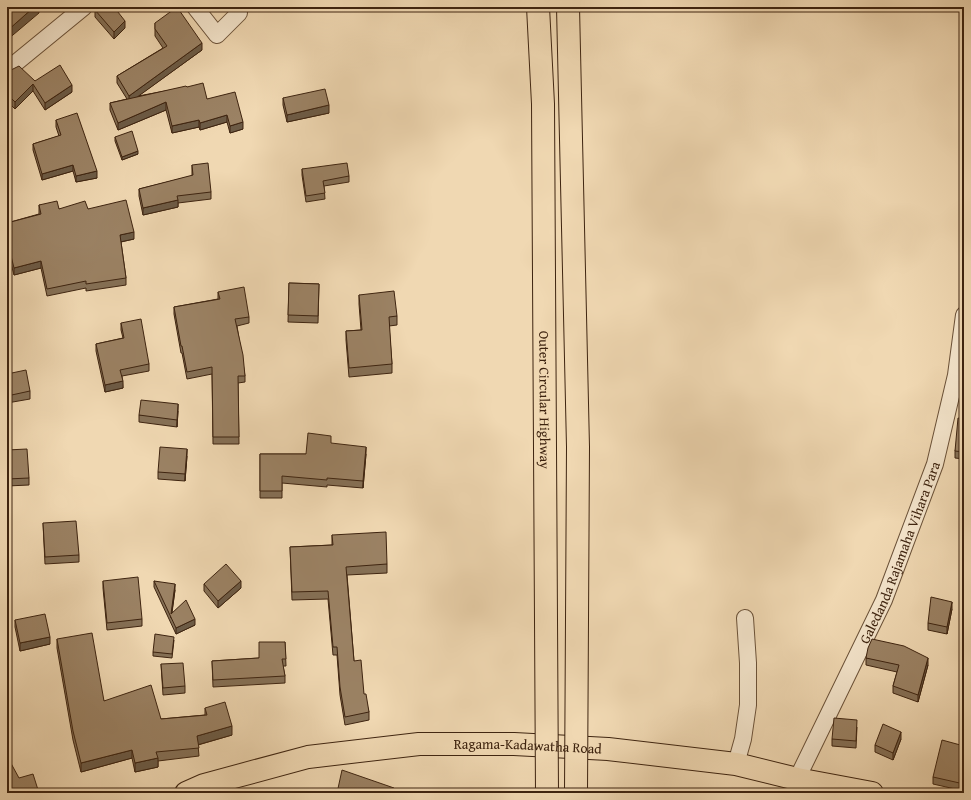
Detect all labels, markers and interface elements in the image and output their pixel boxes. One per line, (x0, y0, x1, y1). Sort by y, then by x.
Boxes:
street label: Outer Circular Highway (534, 331, 555, 469)
street label: Galedanda Rajamaha Vihara Para (854, 458, 945, 647)
street label: Ragama-Kadawatha Road (454, 734, 603, 759)

